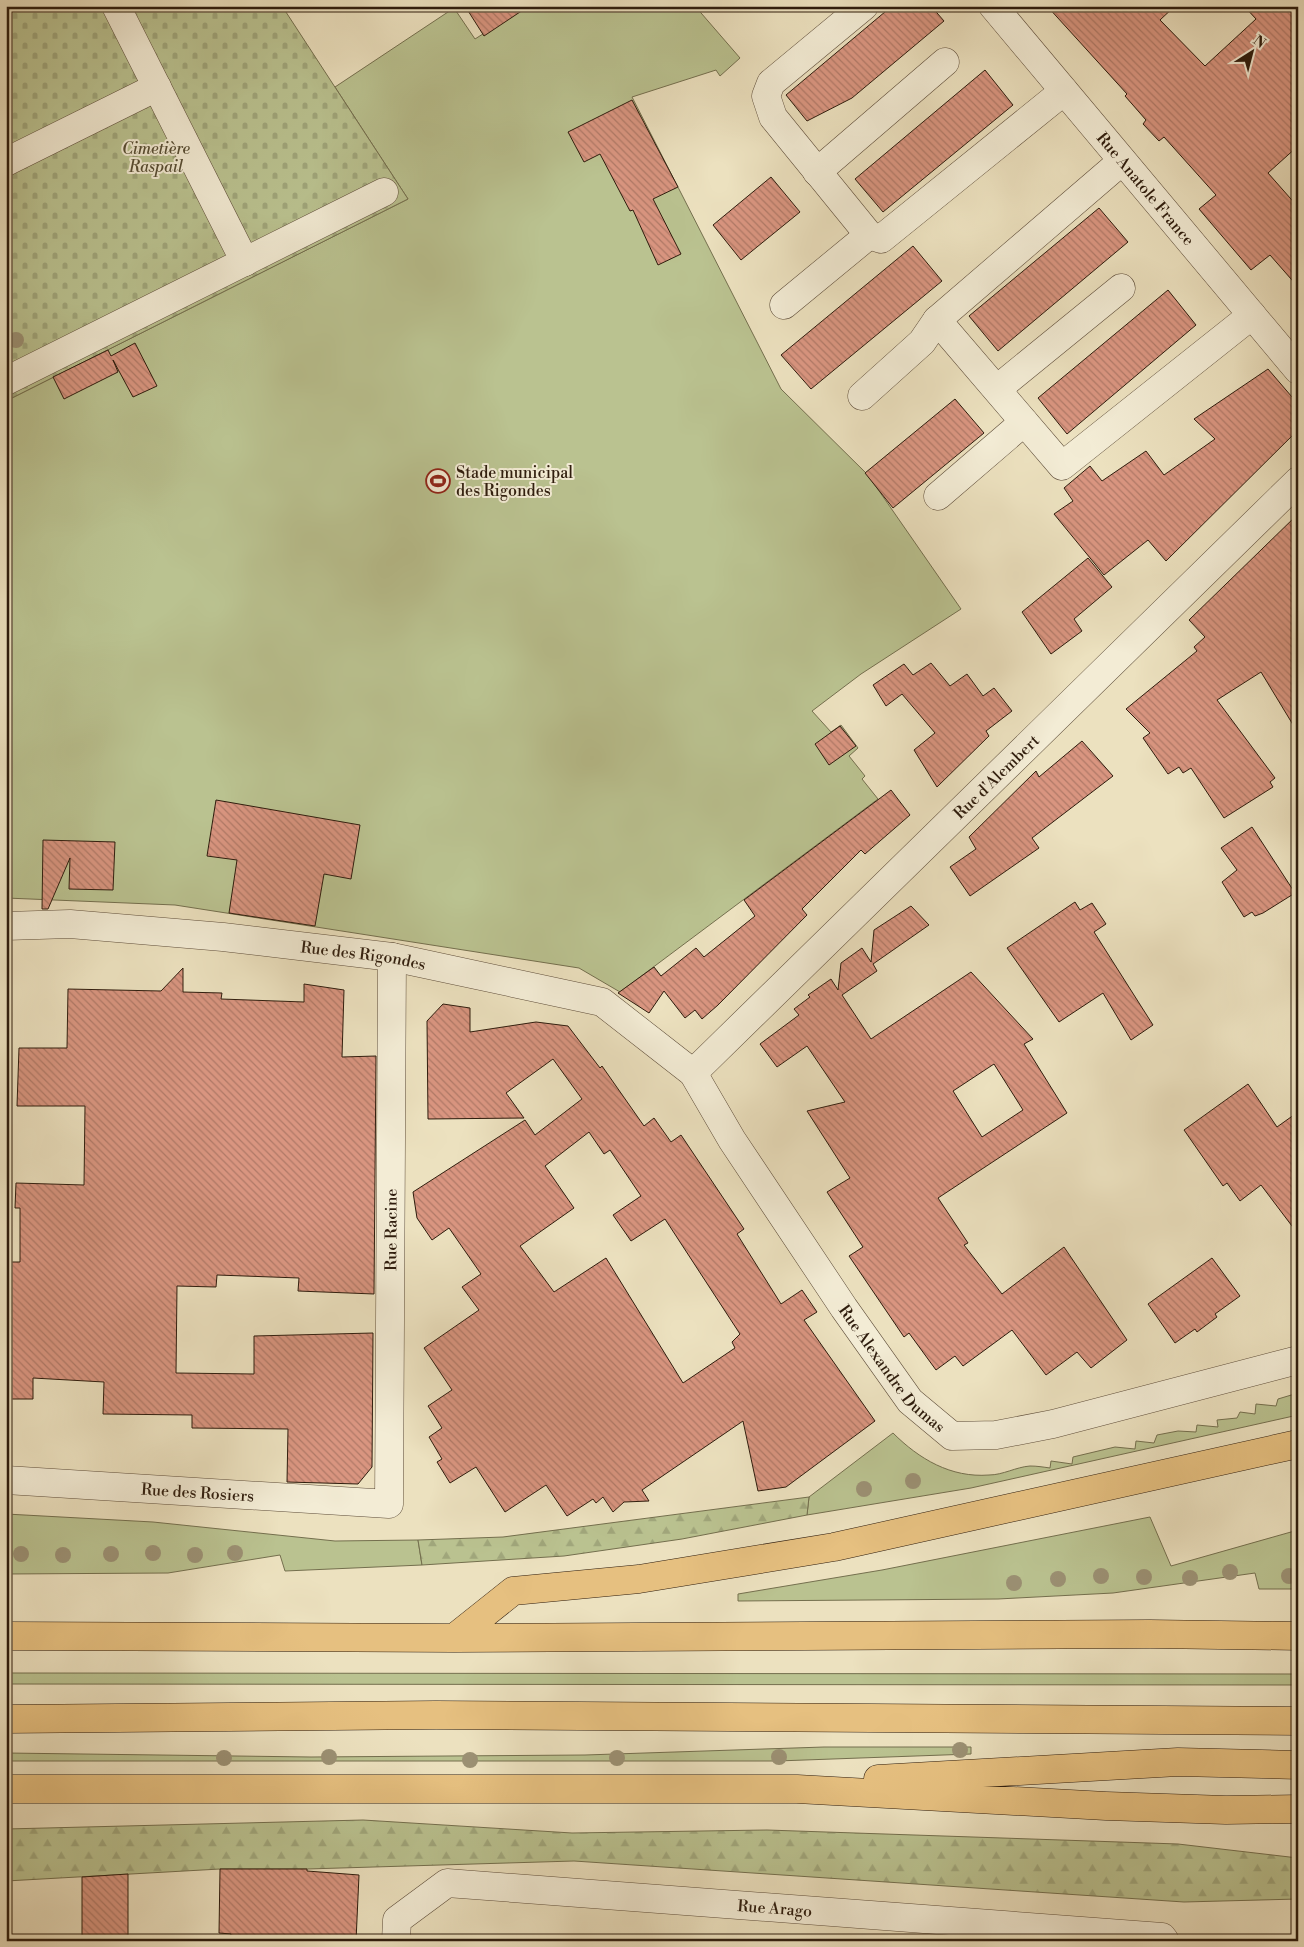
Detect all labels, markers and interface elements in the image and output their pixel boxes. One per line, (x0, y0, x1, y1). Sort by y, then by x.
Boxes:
north arrow (1226, 28, 1276, 78)
text: N (1249, 32, 1269, 53)
street label: Rue Anatole France (1092, 128, 1198, 250)
park label: Cimetière Raspail (122, 139, 191, 177)
place label: Stade municipal des Rigondes (456, 463, 573, 501)
sports icon: Stade municipal des Rigondes (425, 468, 451, 494)
street label: Rue d'Alembert (950, 730, 1044, 824)
street label: Rue des Rigondes (299, 937, 428, 975)
street label: Rue Racine (381, 1189, 402, 1271)
street label: Rue Alexandre Dumas (834, 1301, 949, 1437)
street label: Rue des Rosiers (140, 1479, 255, 1507)
street label: Rue Arago (737, 1896, 813, 1922)

